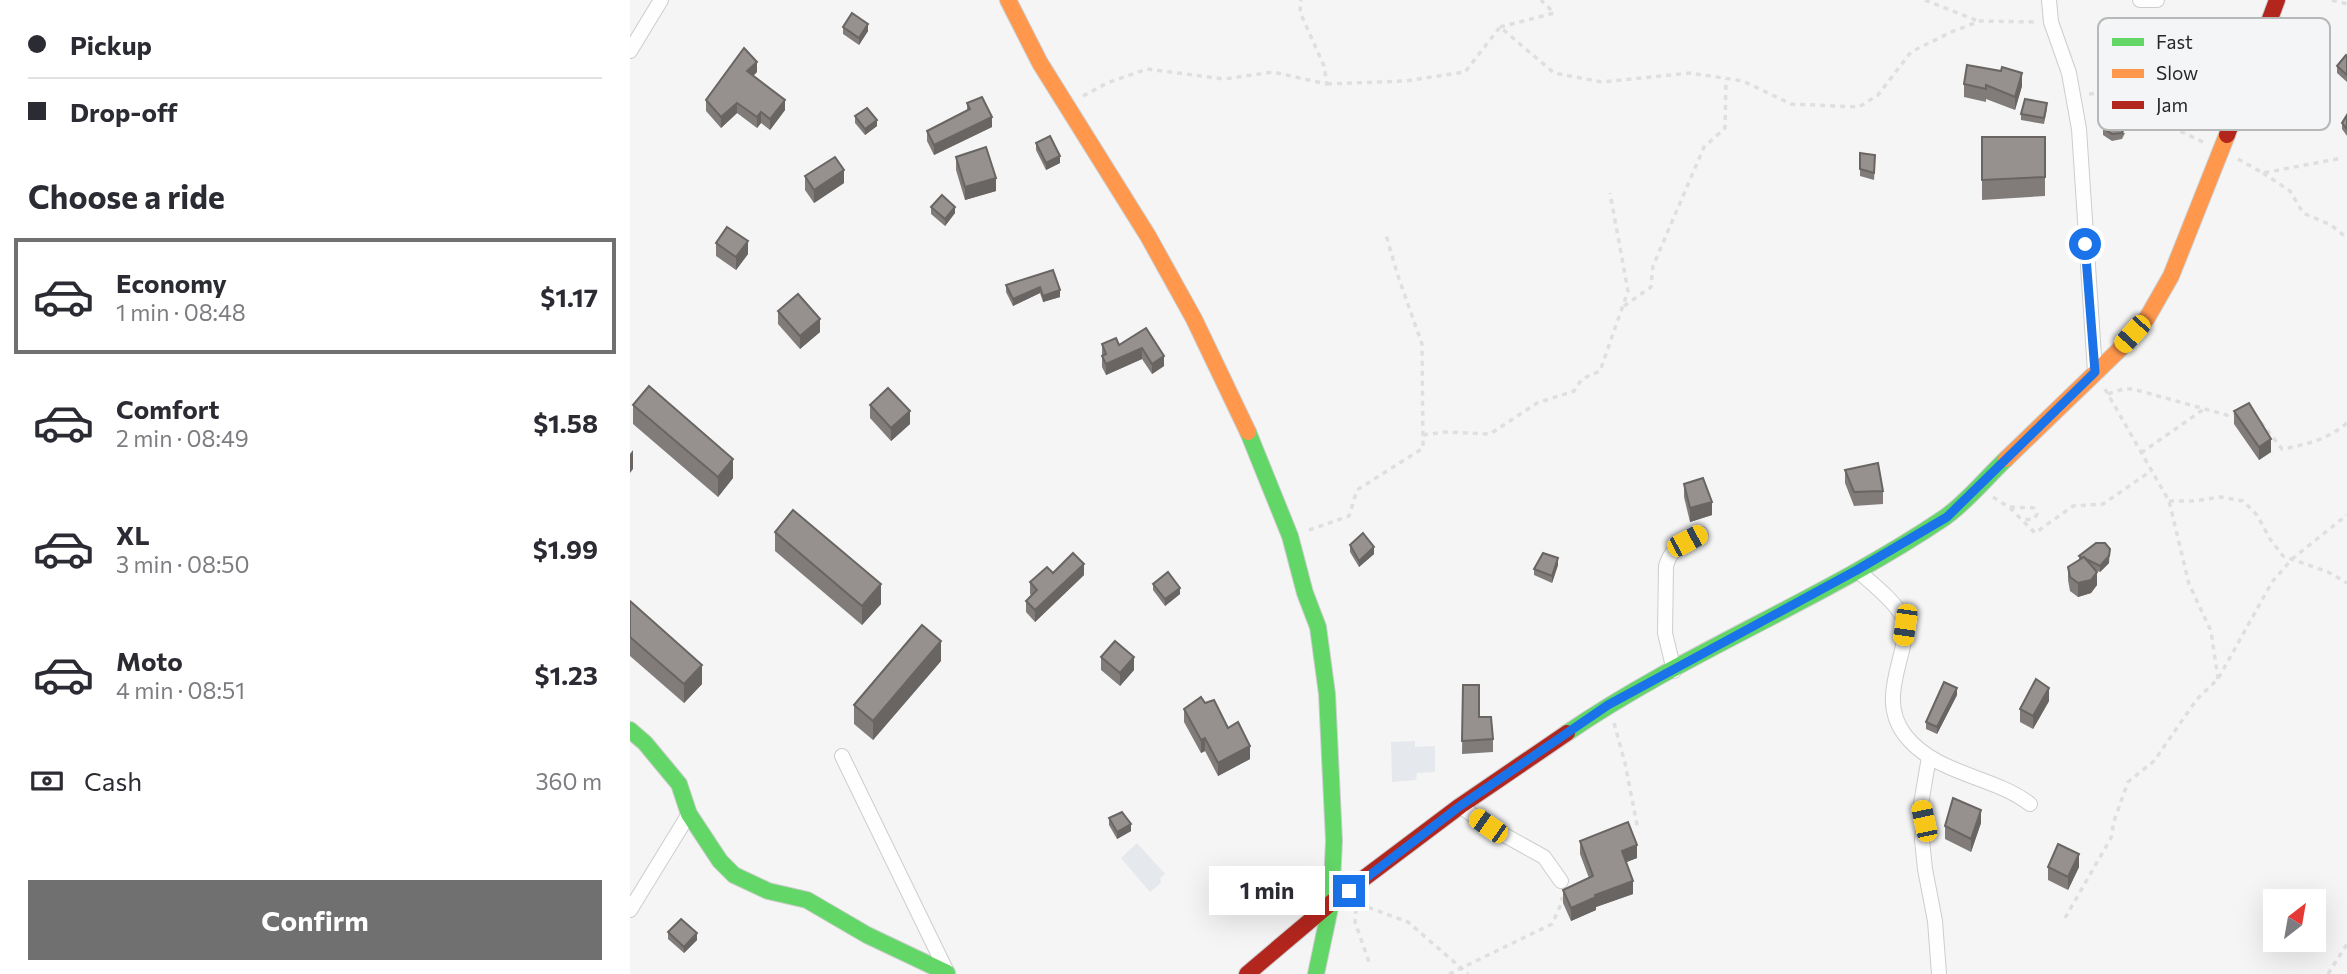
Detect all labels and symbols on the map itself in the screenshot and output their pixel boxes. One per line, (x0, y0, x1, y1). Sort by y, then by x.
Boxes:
legend (2098, 18, 2330, 130)
text: Fast (2156, 30, 2193, 53)
text: Slow (2156, 61, 2198, 84)
text: Jam (2156, 93, 2188, 116)
route start (2069, 228, 2101, 260)
car (2111, 311, 2154, 357)
car (1664, 522, 1711, 560)
car (1892, 603, 1919, 647)
car (1910, 798, 1939, 844)
car (1465, 805, 1512, 847)
callout: 1 min (1209, 866, 1324, 916)
route end (1333, 875, 1365, 907)
north arrow (2263, 889, 2326, 952)

